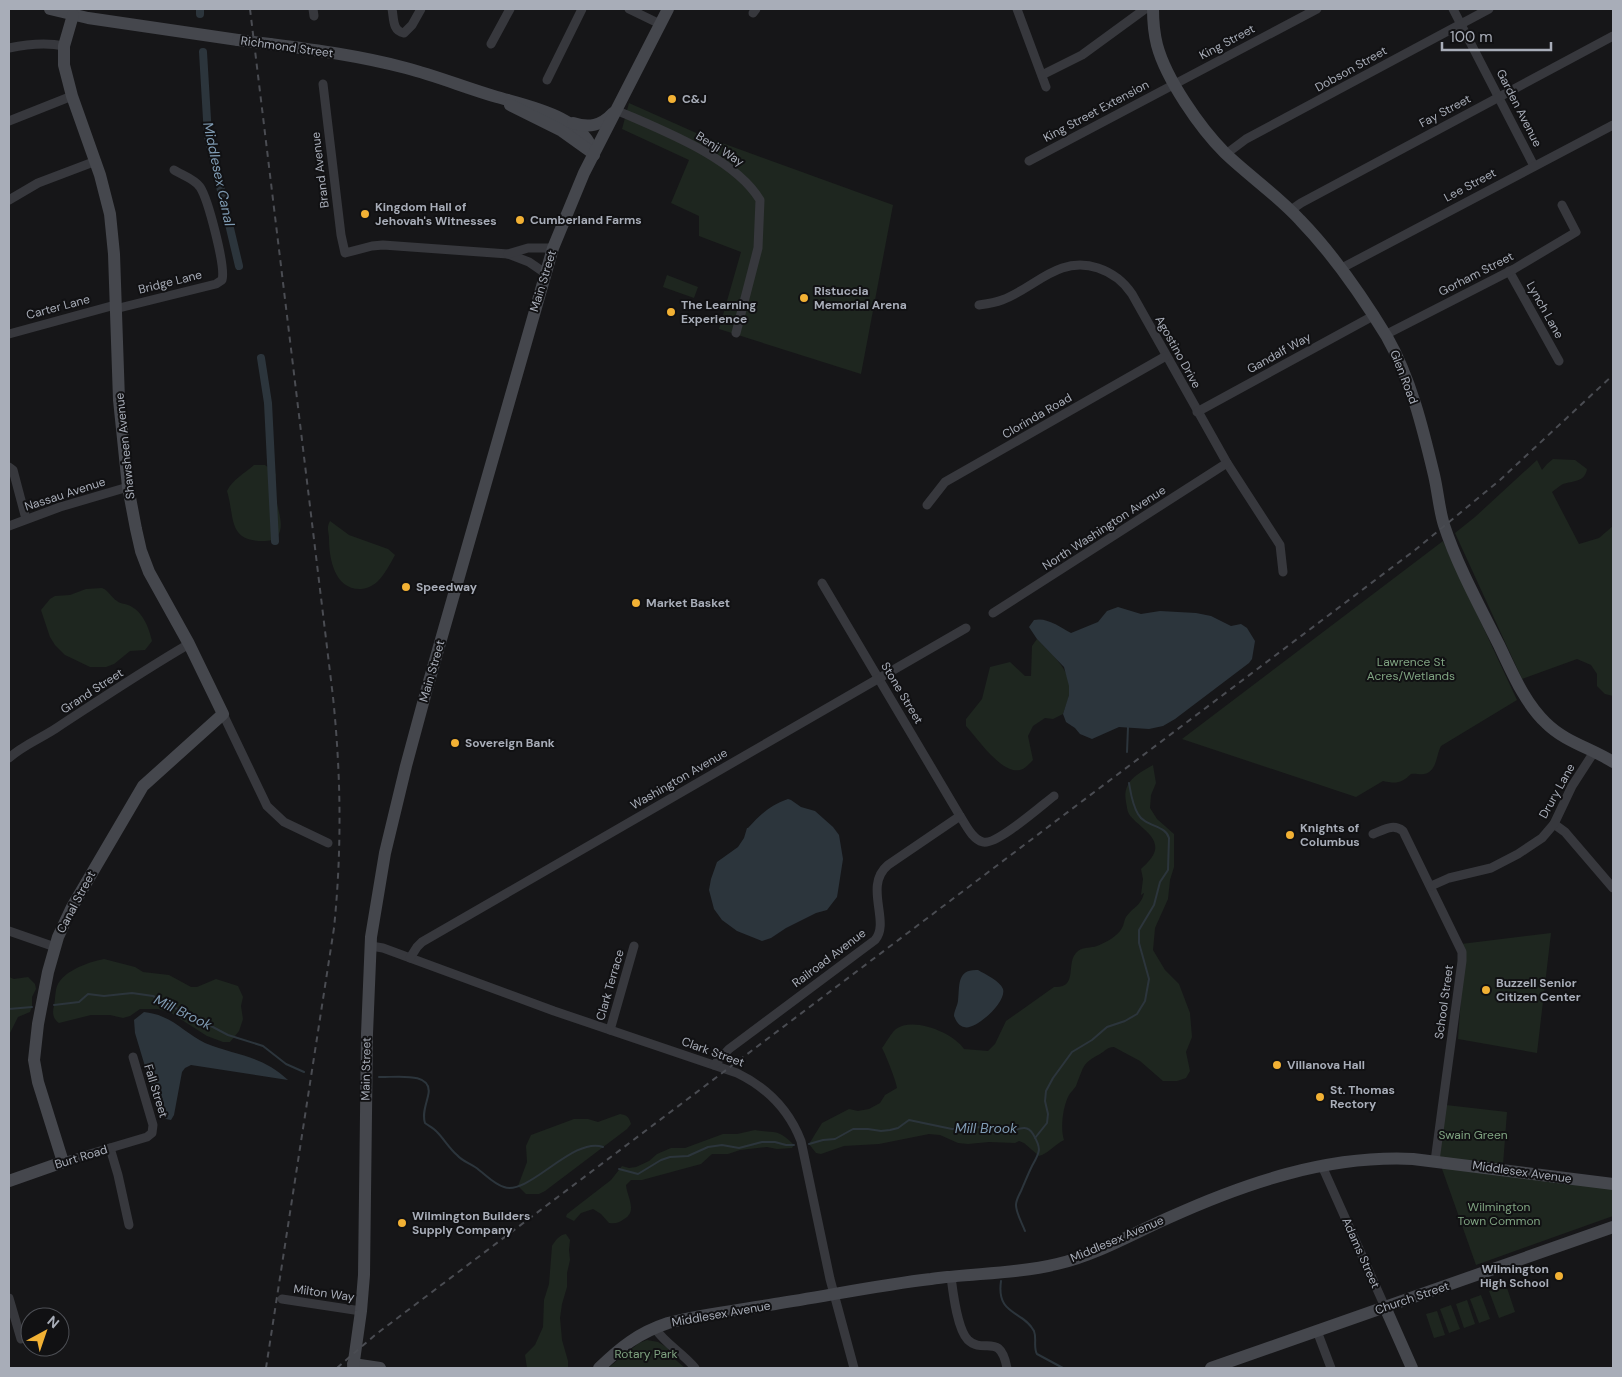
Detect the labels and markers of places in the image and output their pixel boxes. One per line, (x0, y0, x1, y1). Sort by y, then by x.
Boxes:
place label: C&J (682, 91, 707, 107)
marker: C&J (666, 93, 678, 105)
place label: Kingdom Hall of Jehovah's Witnesses (375, 199, 497, 229)
marker: Kingdom Hall of Jehovah's Witnesses (359, 208, 371, 220)
place label: Cumberland Farms (530, 212, 642, 228)
marker: Cumberland Farms (514, 214, 526, 226)
place label: Ristuccia Memorial Arena (814, 283, 907, 313)
marker: Ristuccia Memorial Arena (798, 292, 810, 304)
place label: The Learning Experience (681, 297, 756, 327)
marker: The Learning Experience (665, 306, 677, 318)
place label: Speedway (416, 579, 478, 595)
marker: Speedway (400, 581, 412, 593)
place label: Market Basket (646, 595, 730, 611)
marker: Market Basket (630, 597, 642, 609)
place label: Sovereign Bank (465, 735, 555, 751)
marker: Sovereign Bank (449, 737, 461, 749)
place label: Knights of Columbus (1300, 820, 1360, 850)
marker: Knights of Columbus (1284, 829, 1296, 841)
place label: Buzzell Senior Citizen Center (1496, 975, 1581, 1005)
marker: Buzzell Senior Citizen Center (1480, 984, 1492, 996)
place label: Villanova Hall (1287, 1057, 1365, 1073)
marker: Villanova Hall (1271, 1059, 1283, 1071)
place label: St. Thomas Rectory (1330, 1082, 1395, 1112)
marker: St. Thomas Rectory (1314, 1091, 1326, 1103)
place label: Wilmington Builders Supply Company (412, 1208, 530, 1238)
marker: Wilmington Builders Supply Company (396, 1217, 408, 1229)
place label: Wilmington High School (1480, 1261, 1549, 1291)
marker: Wilmington High School (1553, 1270, 1565, 1282)

